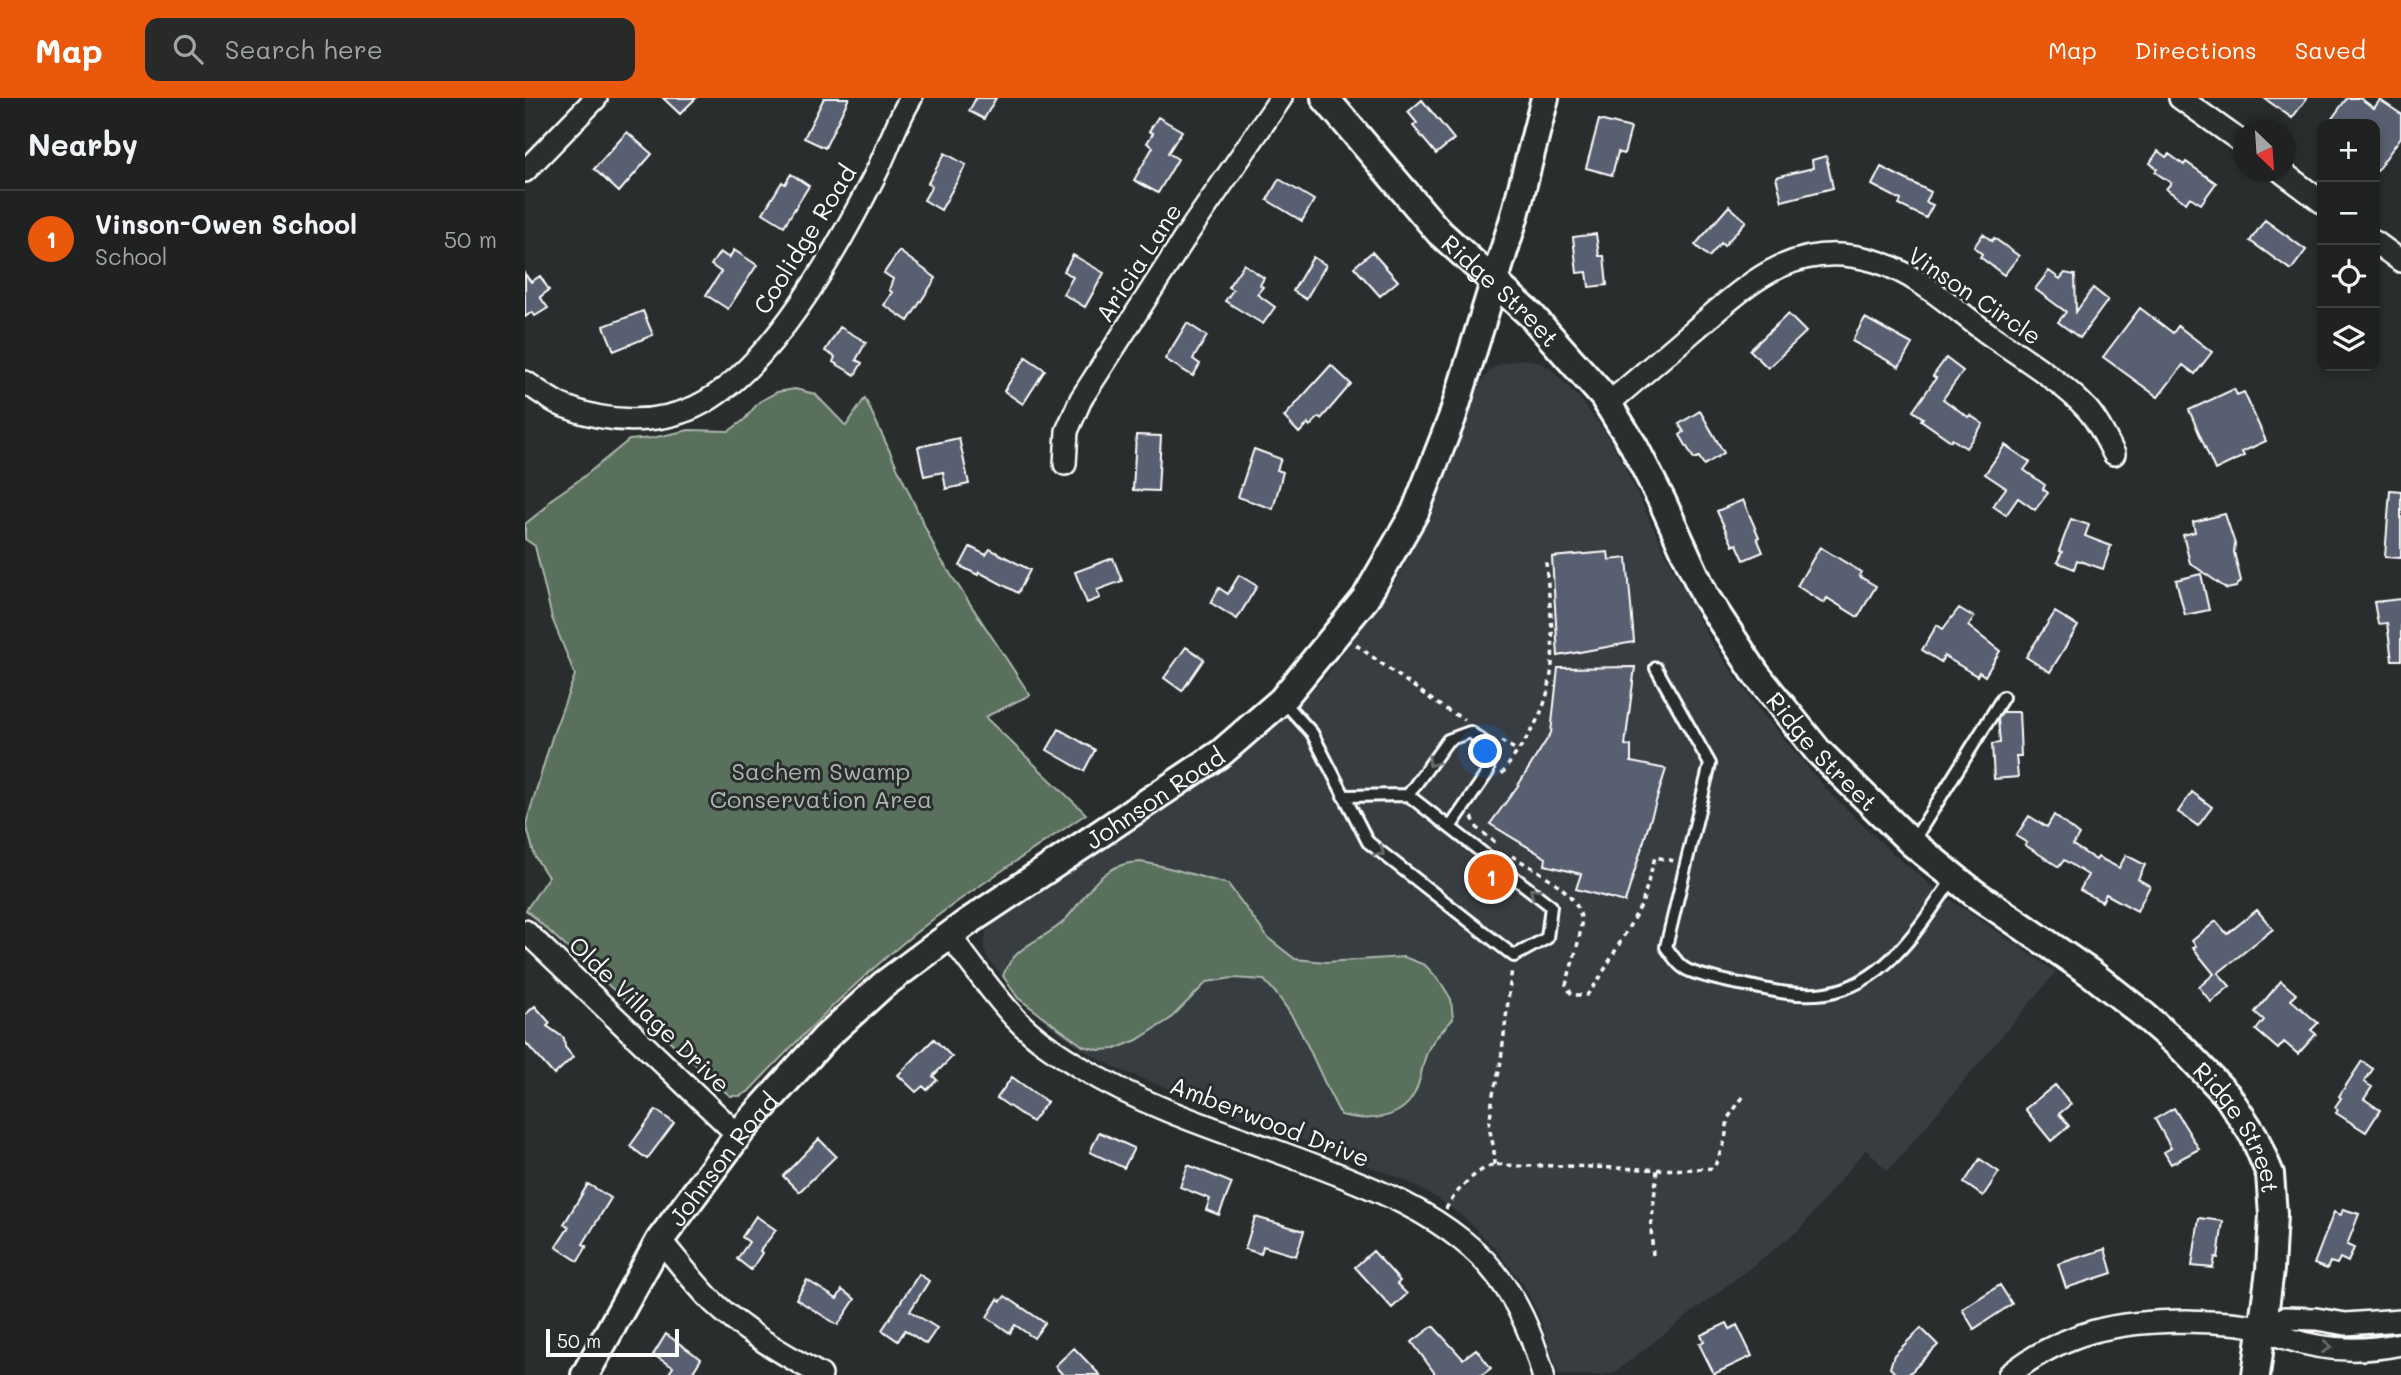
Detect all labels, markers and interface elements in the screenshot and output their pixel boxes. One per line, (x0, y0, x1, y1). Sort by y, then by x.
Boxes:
search box (145, 18, 635, 81)
text: Map (35, 28, 103, 71)
icon: search (169, 30, 207, 68)
text: Search here (225, 32, 383, 66)
text: Map (2048, 34, 2097, 65)
text: Directions (2135, 34, 2257, 65)
text: Saved (2295, 34, 2366, 65)
north arrow (2233, 119, 2296, 182)
map controls (2317, 119, 2380, 371)
button: + (2317, 119, 2380, 182)
text: Nearby (28, 124, 138, 164)
street label: Coolidge Road (746, 159, 862, 319)
button: − (2317, 182, 2380, 245)
street label: Aricia Lane (1088, 197, 1188, 327)
text: Vinson-Owen School (95, 207, 357, 241)
text: 1 (46, 224, 56, 254)
text: 50 m (444, 224, 497, 254)
street label: Ridge Street (1436, 227, 1567, 353)
street label: Vinson Circle (1902, 239, 2048, 351)
text: School (95, 241, 168, 271)
button: locate (2317, 245, 2380, 308)
button: layers (2317, 308, 2380, 371)
street label: Ridge Street (1760, 685, 1885, 817)
your location (1468, 734, 1502, 768)
street label: Johnson Road (1079, 740, 1230, 855)
one-way arrow (1428, 754, 1440, 767)
park label: Sachem Swamp Conservation Area (710, 755, 932, 814)
one-way arrow (1373, 844, 1385, 857)
pin: 1 (1468, 851, 1514, 903)
one-way arrow (1530, 888, 1542, 901)
street label: Olde Village Drive (563, 929, 737, 1099)
street label: Ridge Street (2187, 1054, 2287, 1194)
street label: Amberwood Drive (1166, 1069, 1374, 1173)
street label: Johnson Road (661, 1086, 784, 1232)
scale bar (546, 1326, 679, 1358)
text: 50 m (557, 1328, 601, 1353)
one-way arrow (2321, 1339, 2333, 1354)

